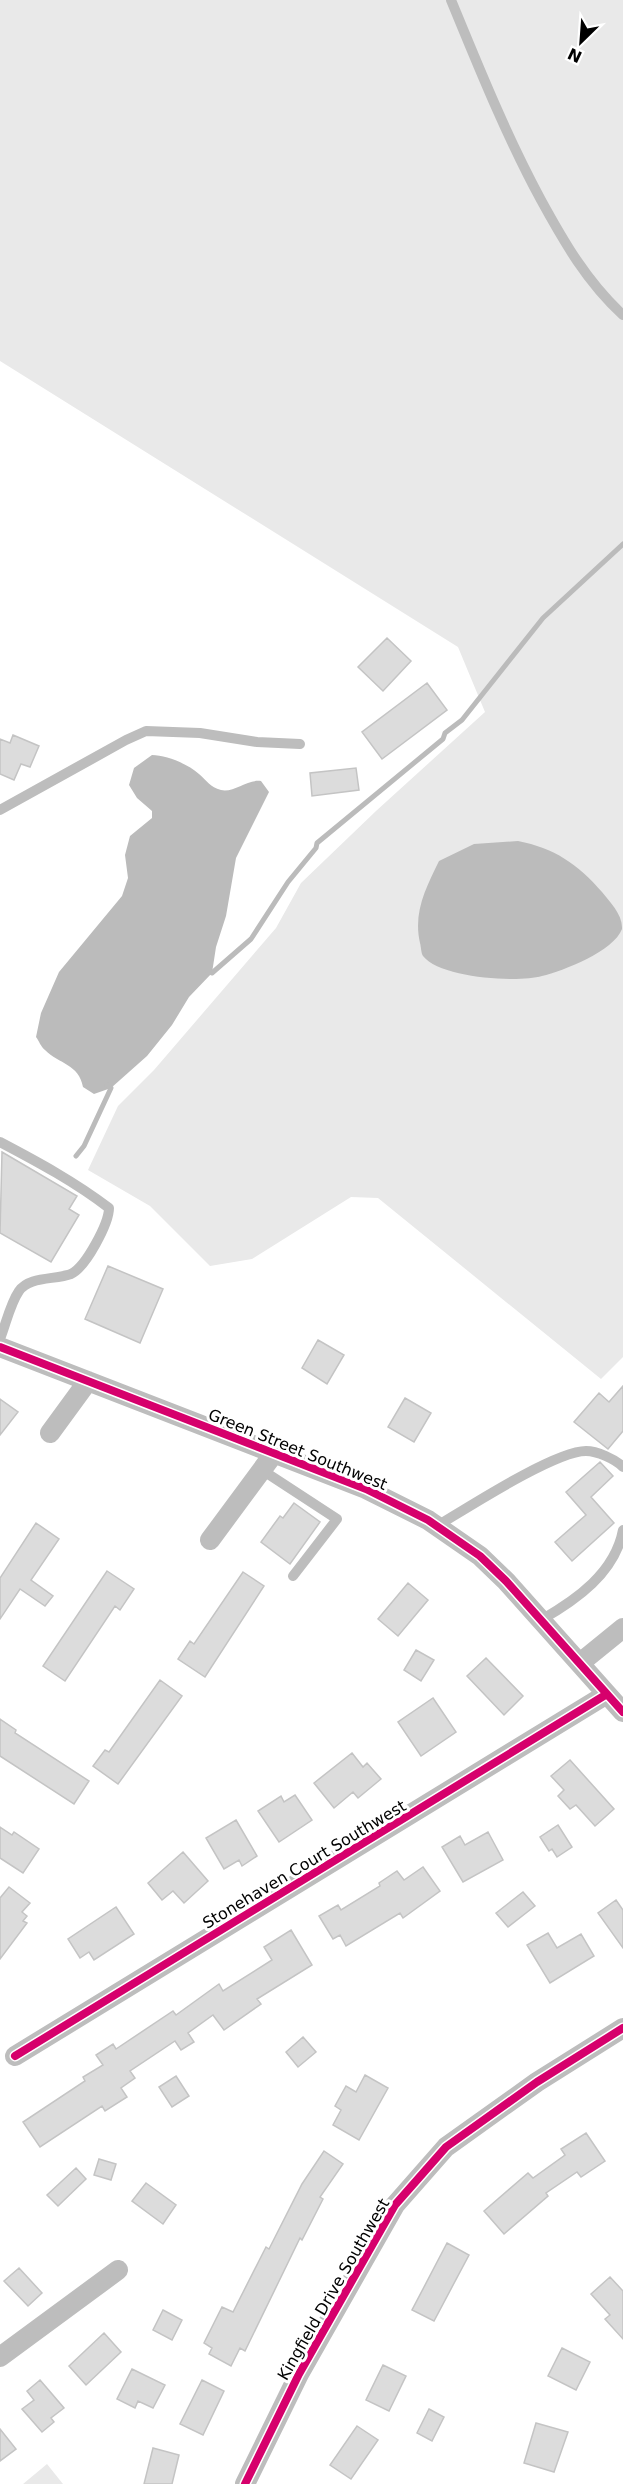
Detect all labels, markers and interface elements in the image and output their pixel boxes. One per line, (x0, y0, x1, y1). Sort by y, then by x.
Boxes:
north arrow (551, 12, 611, 72)
text: N (565, 44, 585, 67)
street label: Green Street Southwest (206, 1405, 390, 1494)
street label: Stonehaven Court Southwest (199, 1796, 409, 1933)
street label: Kingfield Drive Southwest (274, 2195, 393, 2383)

